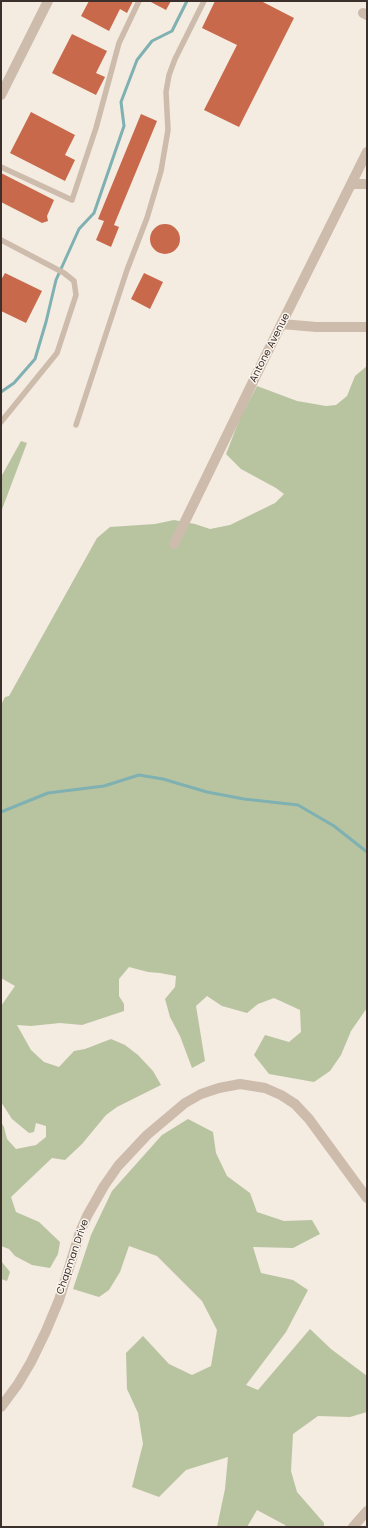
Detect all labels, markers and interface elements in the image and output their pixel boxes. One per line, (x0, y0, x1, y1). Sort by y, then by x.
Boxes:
street label: Antone Avenue (247, 311, 293, 385)
street label: Chapman Drive (54, 1218, 92, 1296)

